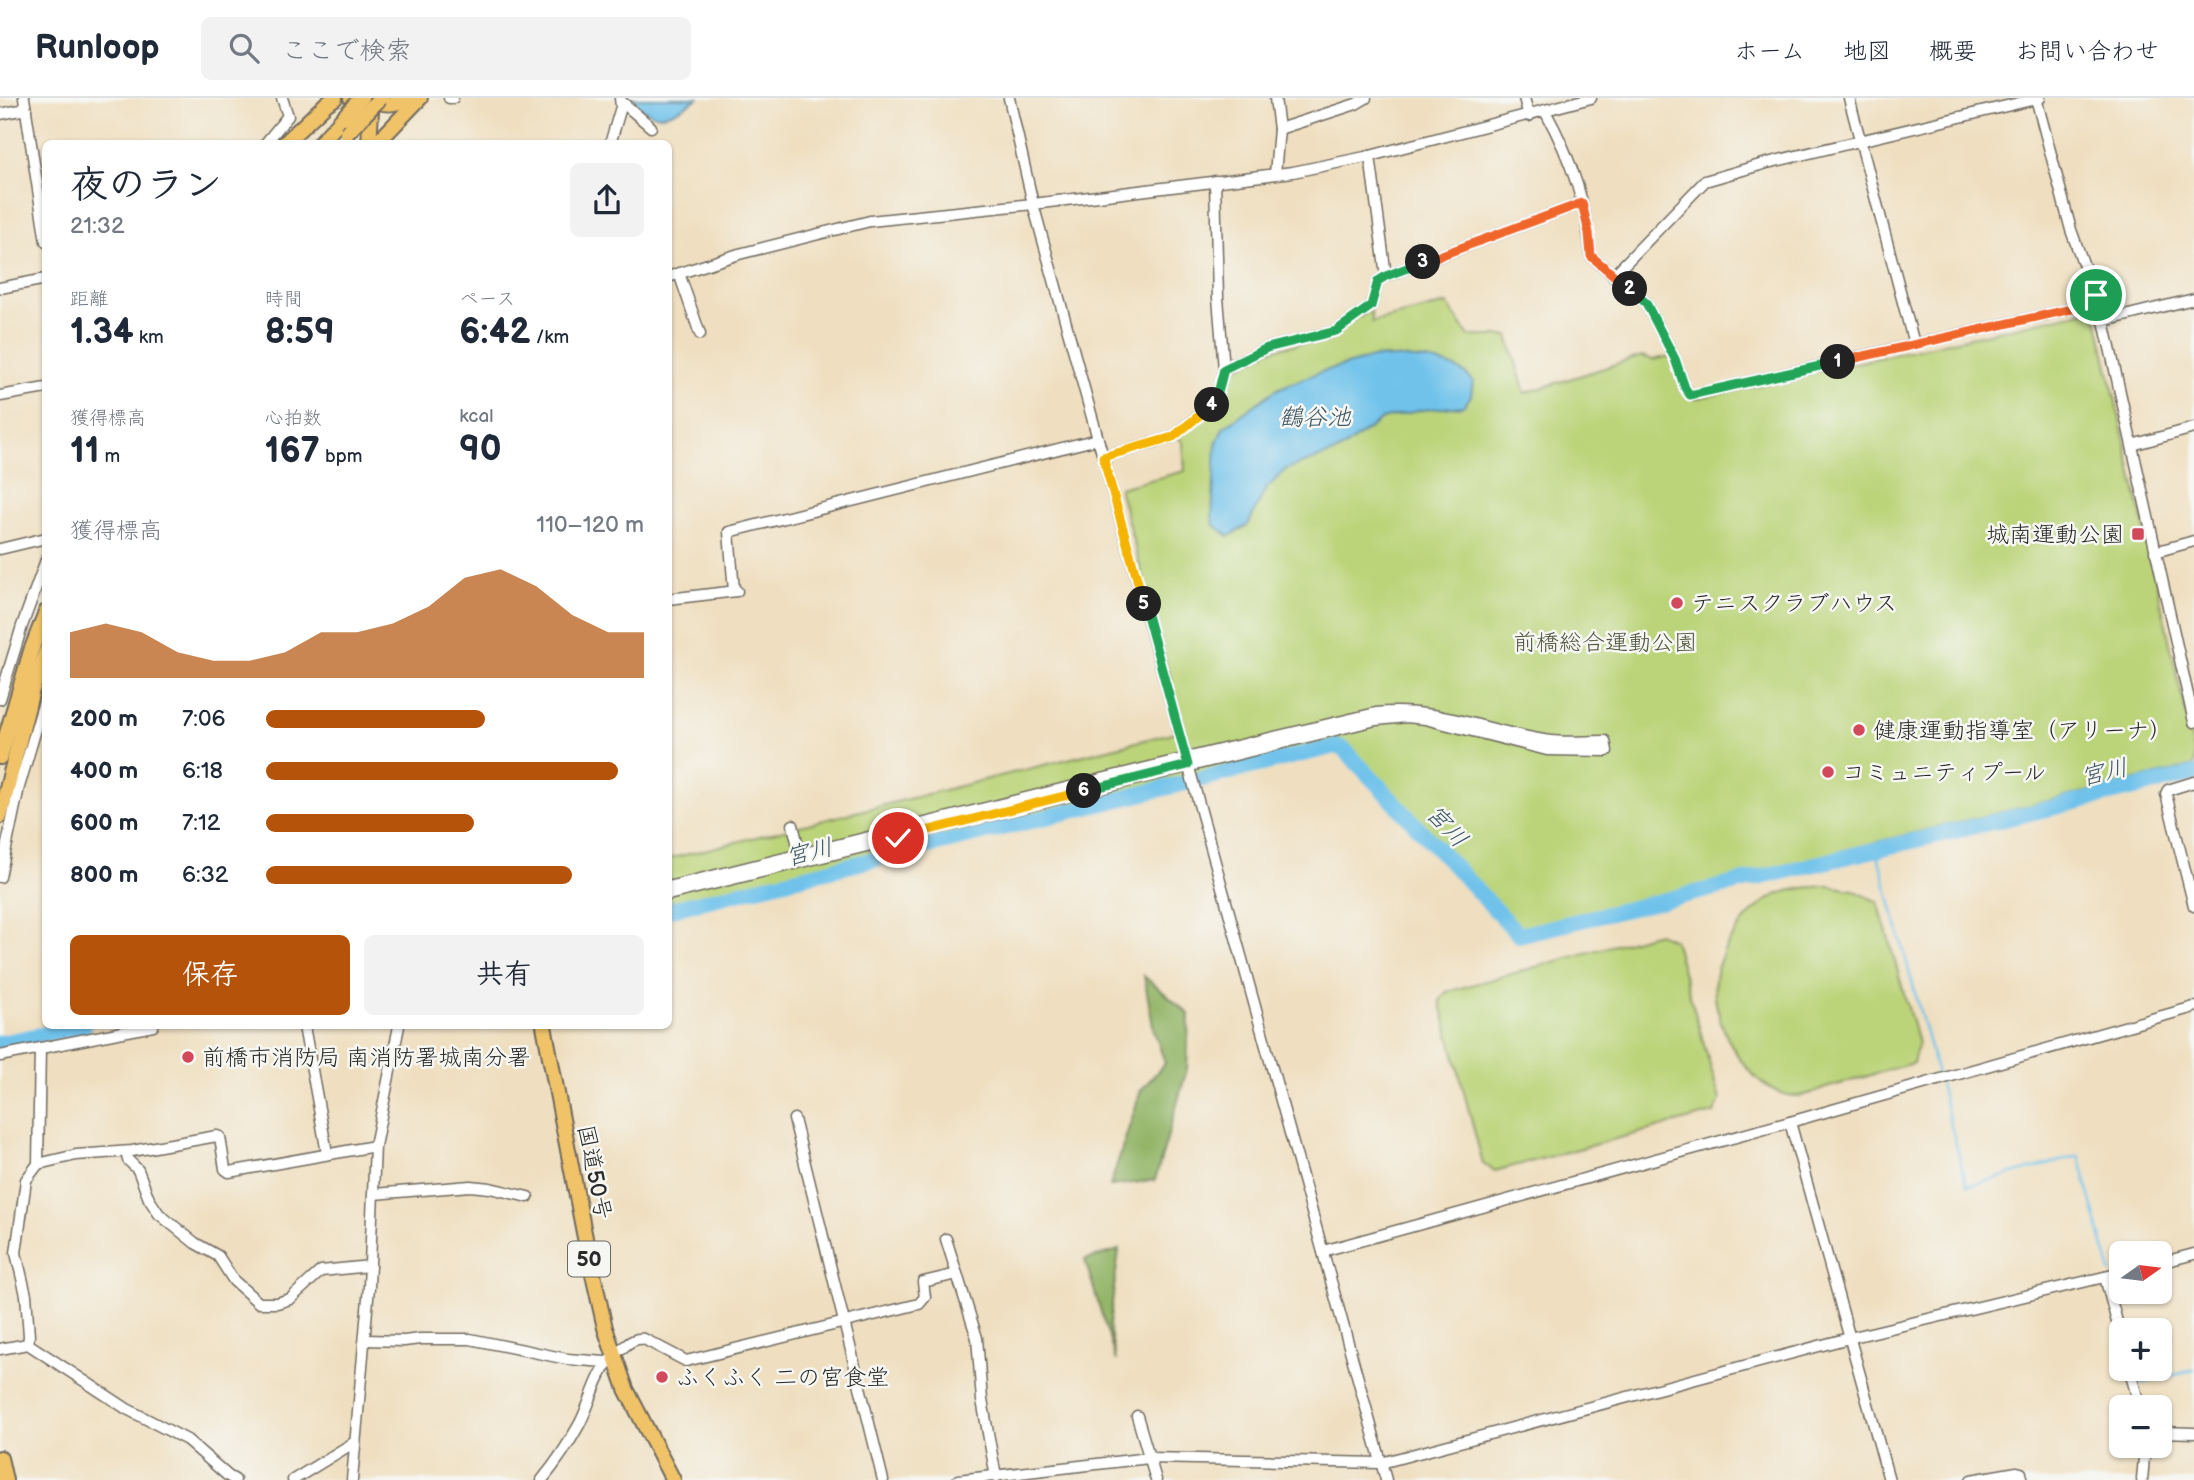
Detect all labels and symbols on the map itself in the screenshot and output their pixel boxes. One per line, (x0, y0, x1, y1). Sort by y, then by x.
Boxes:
pin: 3 (1406, 244, 1440, 280)
pin (2066, 265, 2126, 325)
pin: 2 (1612, 272, 1648, 306)
pin: 1 (1820, 344, 1856, 380)
pin: 4 (1194, 388, 1230, 422)
water label: 鶴谷池 (1279, 403, 1352, 432)
place label: 城南運動公園 (1986, 521, 2124, 549)
marker: 城南運動公園 (2130, 526, 2146, 542)
pin: 5 (1126, 587, 1162, 622)
place label: テニスクラブハウス (1691, 590, 1897, 618)
marker: テニスクラブハウス (1669, 595, 1685, 611)
park label: 前橋総合運動公園 (1513, 629, 1697, 657)
place label: 健康運動指導室（アリーナ） (1873, 717, 2172, 745)
marker: 健康運動指導室（アリーナ） (1851, 722, 1867, 738)
water label: 宮川 (2077, 753, 2131, 792)
place label: コミュニティプール (1842, 759, 2046, 787)
marker: コミュニティプール (1820, 764, 1836, 780)
pin: 6 (1066, 774, 1102, 808)
water label: 宮川 (1420, 799, 1474, 854)
pin (868, 808, 928, 868)
water label: 宮川 (782, 833, 836, 872)
place label: 前橋市消防局 南消防署城南分署 (202, 1044, 530, 1072)
marker: 前橋市消防局 南消防署城南分署 (180, 1049, 196, 1065)
street label: 国道50号 (571, 1123, 617, 1222)
north arrow (2109, 1241, 2172, 1304)
road number: 50 (568, 1242, 610, 1276)
place label: ふくふく 二の宮食堂 (676, 1364, 889, 1392)
marker: ふくふく 二の宮食堂 (654, 1369, 670, 1385)

